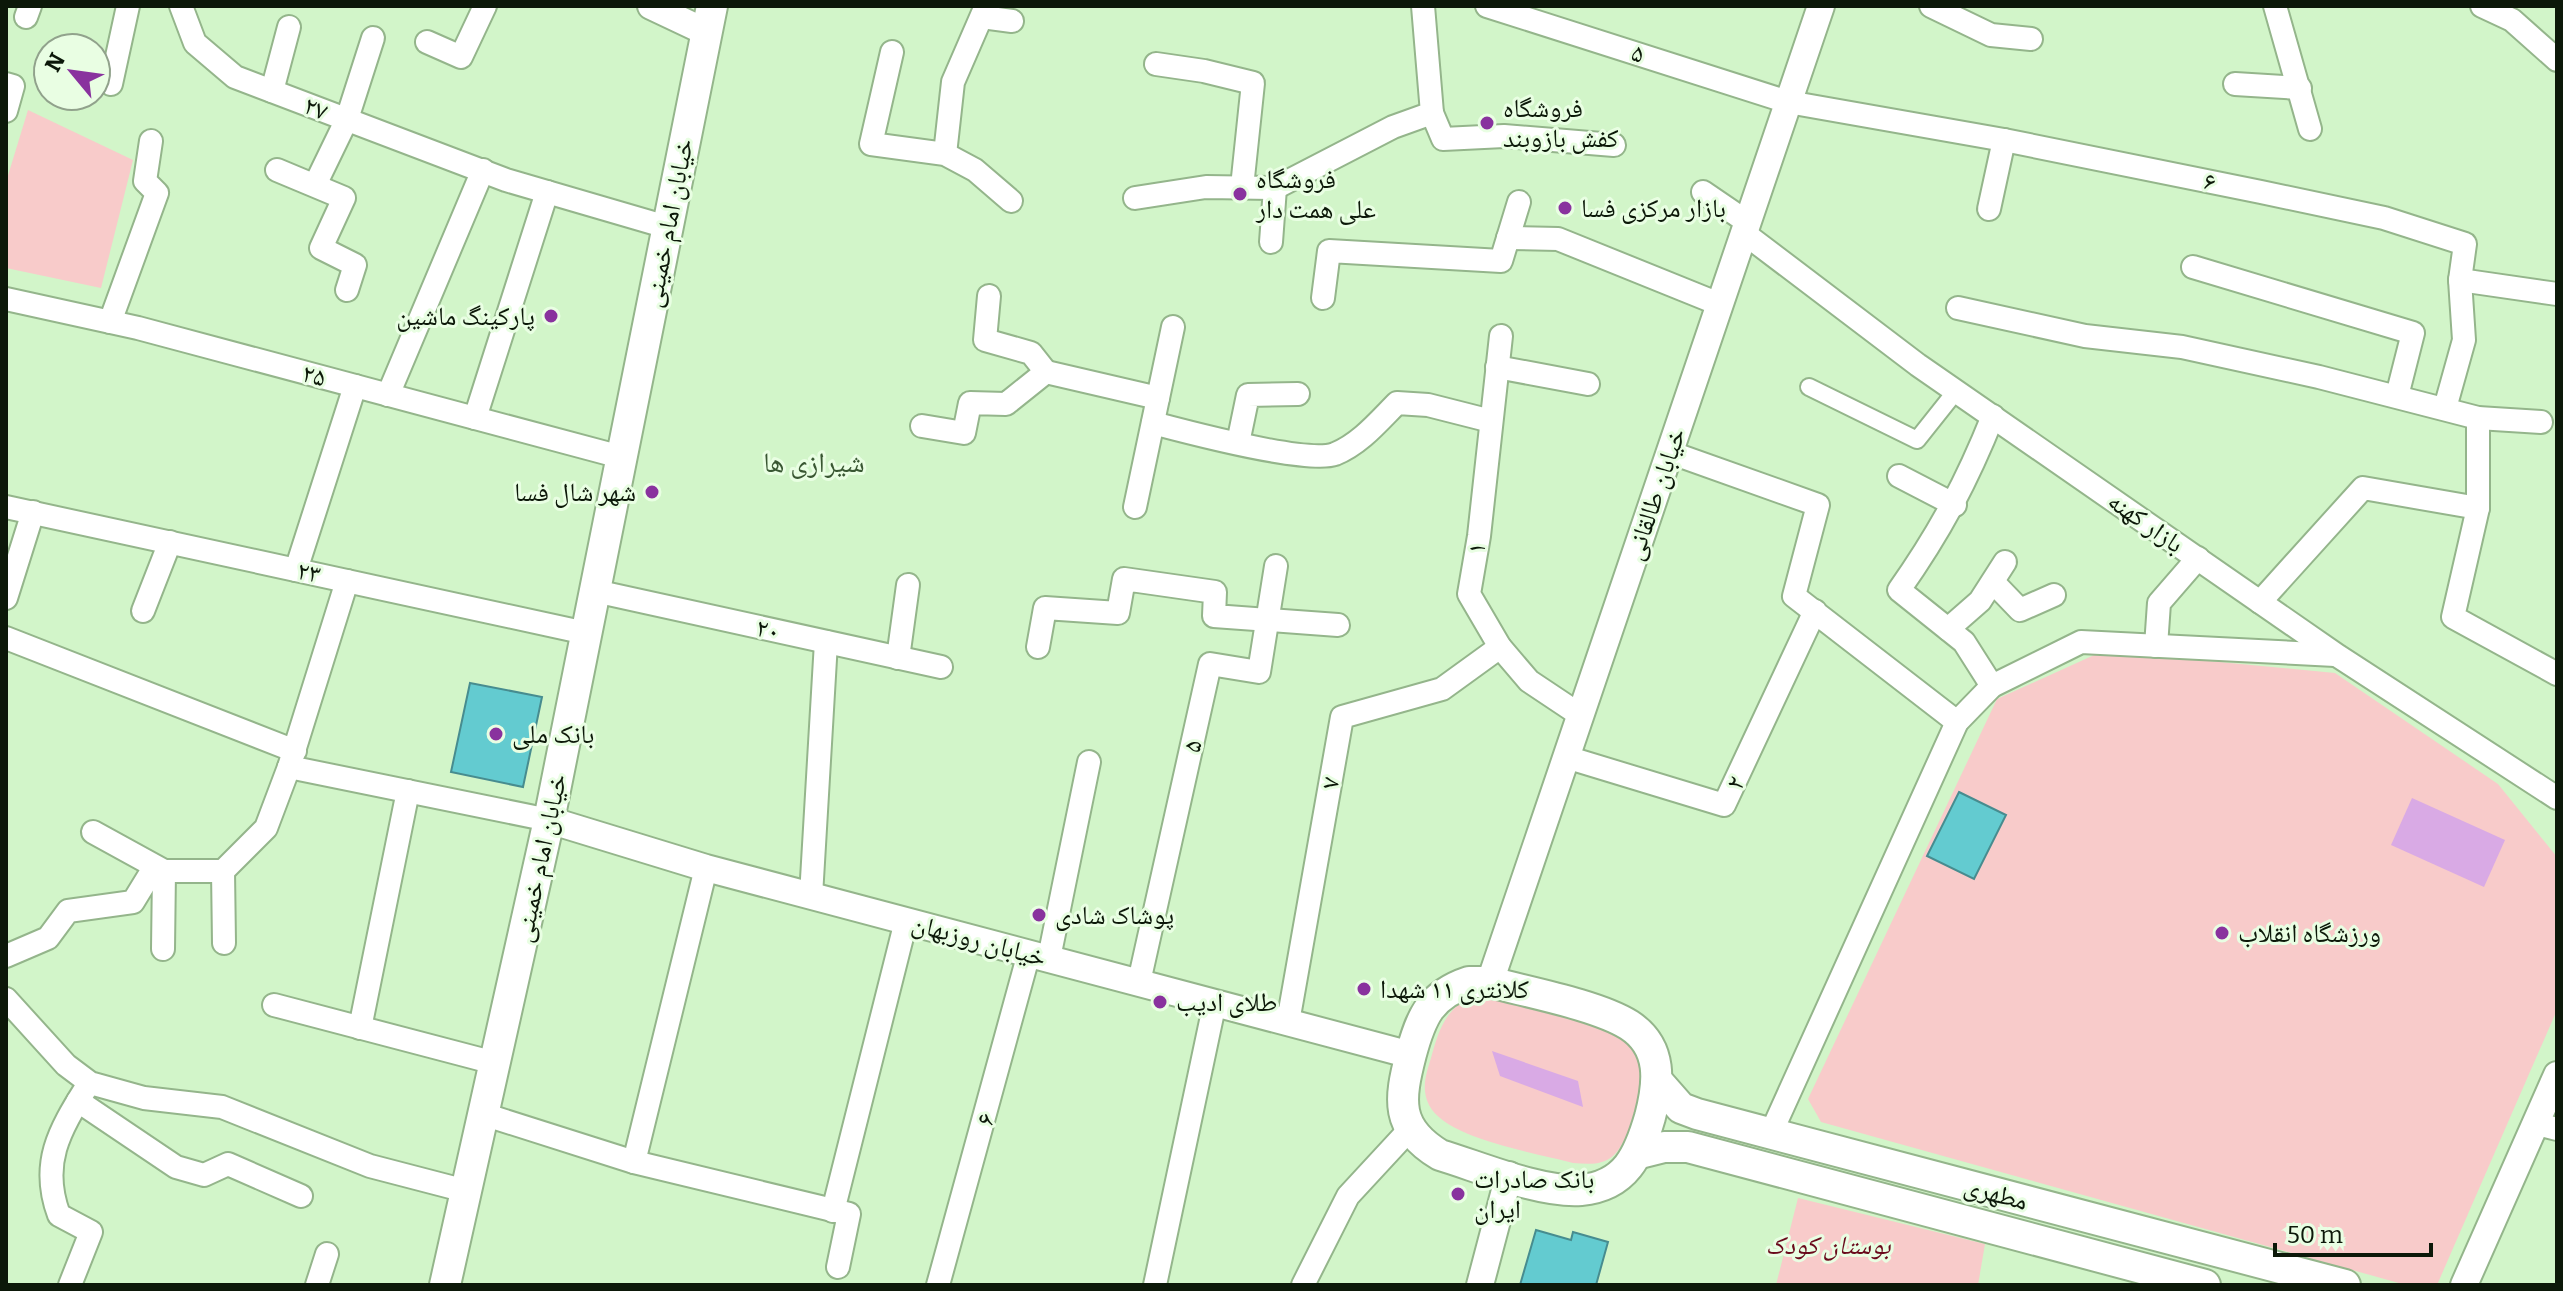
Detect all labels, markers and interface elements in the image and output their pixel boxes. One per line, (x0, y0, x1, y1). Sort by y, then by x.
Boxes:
north arrow (32, 32, 112, 112)
street label: ۵ (1627, 37, 1648, 70)
text: N (39, 49, 71, 77)
street label: ۲۷ (299, 90, 333, 127)
place label: فروشگاه کفش بازوبند (1503, 93, 1619, 154)
marker: فروشگاه کفش بازوبند (1478, 114, 1496, 132)
street label: خیابان امام خمینی (637, 136, 702, 310)
place label: فروشگاه علی همت دار (1255, 164, 1376, 225)
street label: ۶ (2201, 165, 2219, 198)
marker: فروشگاه علی همت دار (1231, 185, 1249, 203)
place label: بازار مرکزی فسا (1581, 193, 1726, 224)
marker: بازار مرکزی فسا (1556, 199, 1574, 217)
place label: پارکینگ ماشین (396, 301, 535, 332)
marker: پارکینگ ماشین (542, 307, 560, 325)
street label: ۲۵ (299, 357, 329, 393)
street label: خیابان طالقانی (1618, 424, 1693, 564)
district label: شیرازی ها (763, 446, 865, 479)
place label: شهر شال فسا (514, 477, 636, 508)
marker: شهر شال فسا (643, 483, 661, 501)
street label: بازار کهنه (2102, 485, 2190, 560)
street label: ۱ (1460, 540, 1493, 556)
street label: ۲۳ (294, 555, 324, 590)
street label: ۲۰ (753, 612, 783, 647)
place label: بانک ملی (512, 719, 594, 750)
marker: بانک ملی (487, 725, 505, 743)
street label: ۵ (1176, 737, 1209, 755)
street label: خیابان امام خمینی (508, 771, 575, 946)
street label: ۲ (1719, 771, 1752, 795)
street label: ۷ (1314, 774, 1347, 792)
place label: پوشاک شادی (1055, 900, 1174, 931)
marker: پوشاک شادی (1030, 906, 1048, 924)
street label: خیابان روزبهان (908, 908, 1049, 973)
place label: ورزشگاه انقلاب (2238, 918, 2381, 949)
marker: ورزشگاه انقلاب (2213, 924, 2231, 942)
place label: کلانتری ۱۱ شهدا (1380, 974, 1529, 1005)
marker: کلانتری ۱۱ شهدا (1355, 980, 1373, 998)
place label: طلای ادیب (1176, 987, 1277, 1018)
marker: طلای ادیب (1151, 993, 1169, 1011)
street label: ۶ (969, 1109, 1002, 1129)
place label: بانک صادرات ایران (1474, 1164, 1594, 1225)
street label: مطهری (1961, 1170, 2031, 1217)
marker: بانک صادرات ایران (1449, 1185, 1467, 1203)
scale bar (2275, 1207, 2431, 1257)
text: 50 m (2287, 1221, 2343, 1249)
park label: بوستان کودک (1765, 1230, 1891, 1261)

